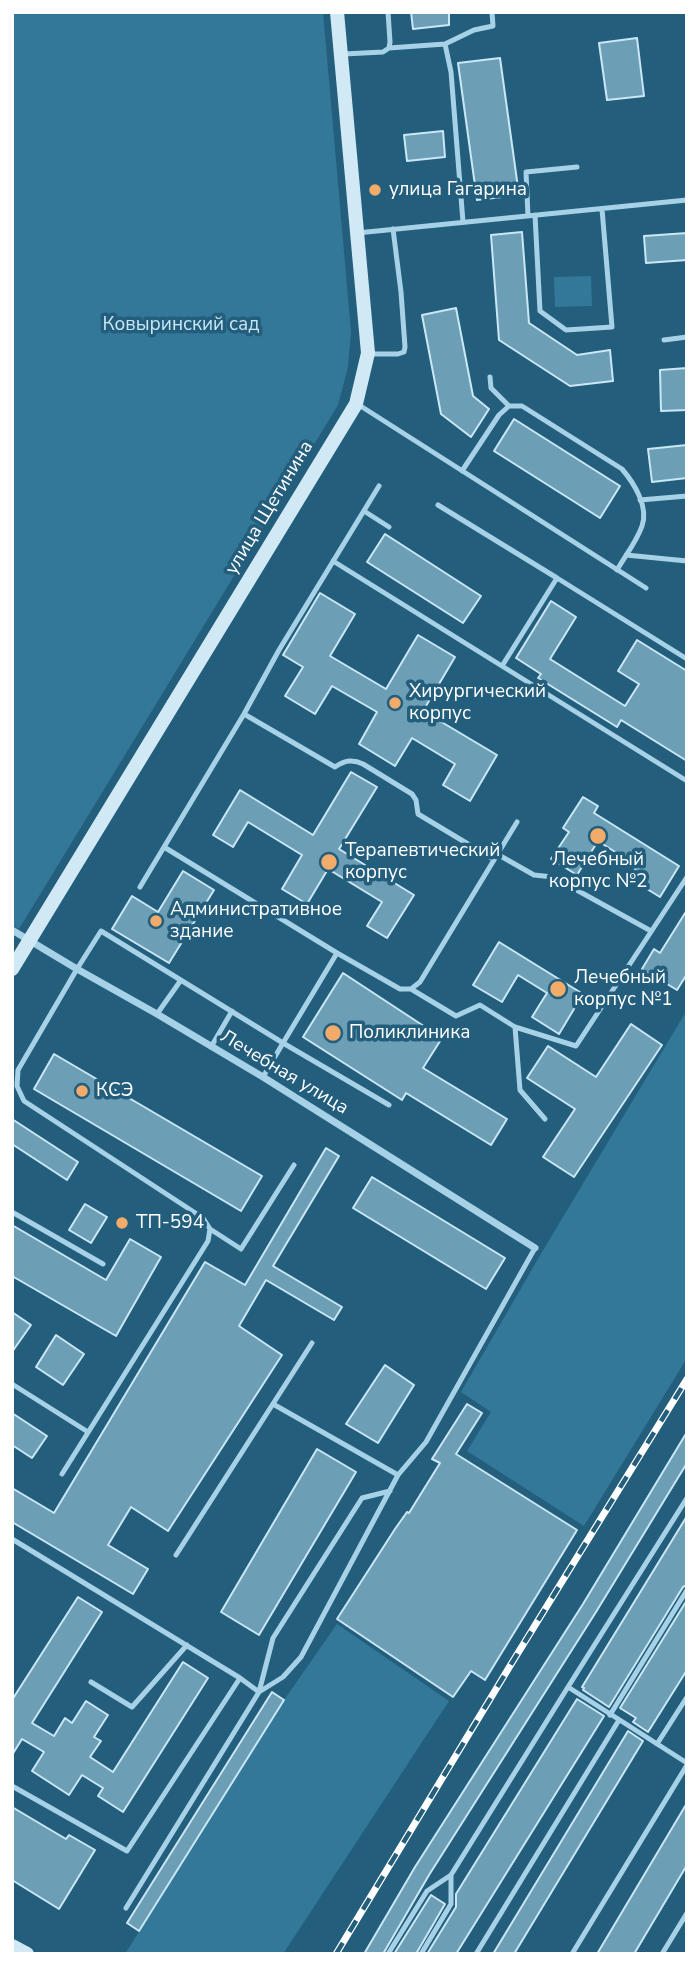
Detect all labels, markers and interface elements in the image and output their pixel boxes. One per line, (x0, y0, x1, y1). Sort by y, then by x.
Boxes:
place label: улица Гагарина (389, 179, 527, 201)
marker: улица Гагарина (367, 182, 383, 198)
park label: Ковыринский сад (102, 314, 260, 336)
street label: улица Щетинина (221, 437, 319, 579)
place label: Хирургический корпус (409, 681, 546, 725)
marker: Хирургический корпус (387, 695, 403, 711)
marker: Лечебный корпус №2 (588, 826, 608, 846)
place label: Терапевтический корпус (345, 840, 500, 884)
place label: Лечебный корпус №2 (549, 849, 647, 893)
marker: Терапевтический корпус (319, 852, 339, 872)
place label: Административное здание (170, 899, 342, 943)
marker: Административное здание (148, 913, 164, 929)
place label: Лечебный корпус №1 (574, 967, 673, 1011)
marker: Лечебный корпус №1 (548, 979, 568, 999)
place label: Поликлиника (349, 1022, 470, 1044)
marker: Поликлиника (323, 1023, 343, 1043)
street label: Лечебная улица (216, 1026, 352, 1120)
place label: КСЭ (96, 1080, 134, 1102)
marker: КСЭ (74, 1083, 90, 1099)
place label: ТП-594 (136, 1212, 204, 1234)
marker: ТП-594 (114, 1215, 130, 1231)

